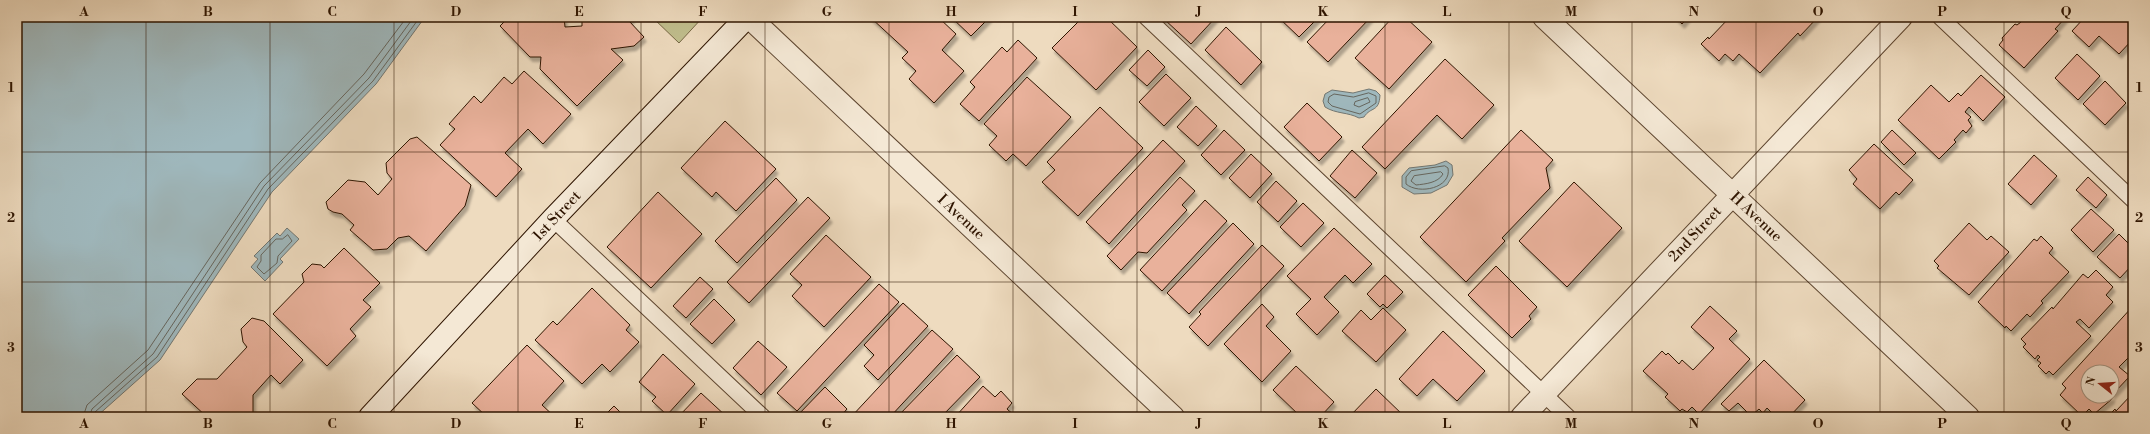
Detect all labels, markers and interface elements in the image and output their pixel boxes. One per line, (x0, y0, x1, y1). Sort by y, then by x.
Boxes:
text: A (78, 4, 89, 20)
text: B (203, 4, 213, 20)
text: C (327, 4, 337, 20)
text: D (451, 4, 461, 20)
text: E (574, 4, 584, 20)
text: F (698, 4, 708, 20)
text: G (822, 4, 833, 20)
text: H (946, 4, 957, 20)
text: I (1072, 4, 1078, 20)
text: J (1194, 4, 1202, 20)
text: K (1318, 4, 1329, 20)
text: L (1443, 4, 1452, 20)
text: M (1565, 4, 1577, 20)
text: N (1689, 4, 1700, 20)
text: O (1813, 4, 1824, 20)
text: P (1937, 4, 1947, 20)
text: Q (2061, 4, 2072, 20)
text: 1 (8, 80, 15, 96)
text: 1 (2136, 80, 2143, 96)
street label: 1st Street (529, 186, 586, 245)
street label: H Avenue (1726, 188, 1786, 246)
street label: I Avenue (933, 190, 989, 244)
street label: 2nd Street (1664, 201, 1726, 266)
text: 2 (7, 210, 15, 226)
text: 2 (2135, 210, 2143, 226)
text: 3 (7, 340, 15, 356)
text: 3 (2135, 340, 2143, 356)
north arrow (2080, 364, 2120, 404)
text: N (2083, 375, 2099, 388)
text: A (78, 416, 89, 432)
text: B (203, 416, 213, 432)
text: C (327, 416, 337, 432)
text: D (451, 416, 461, 432)
text: E (574, 416, 584, 432)
text: F (698, 416, 708, 432)
text: G (822, 416, 833, 432)
text: H (946, 416, 957, 432)
text: I (1072, 416, 1078, 432)
text: J (1194, 416, 1202, 432)
text: K (1318, 416, 1329, 432)
text: L (1443, 416, 1452, 432)
text: M (1565, 416, 1577, 432)
text: N (1689, 416, 1700, 432)
text: O (1813, 416, 1824, 432)
text: P (1937, 416, 1947, 432)
text: Q (2061, 416, 2072, 432)

